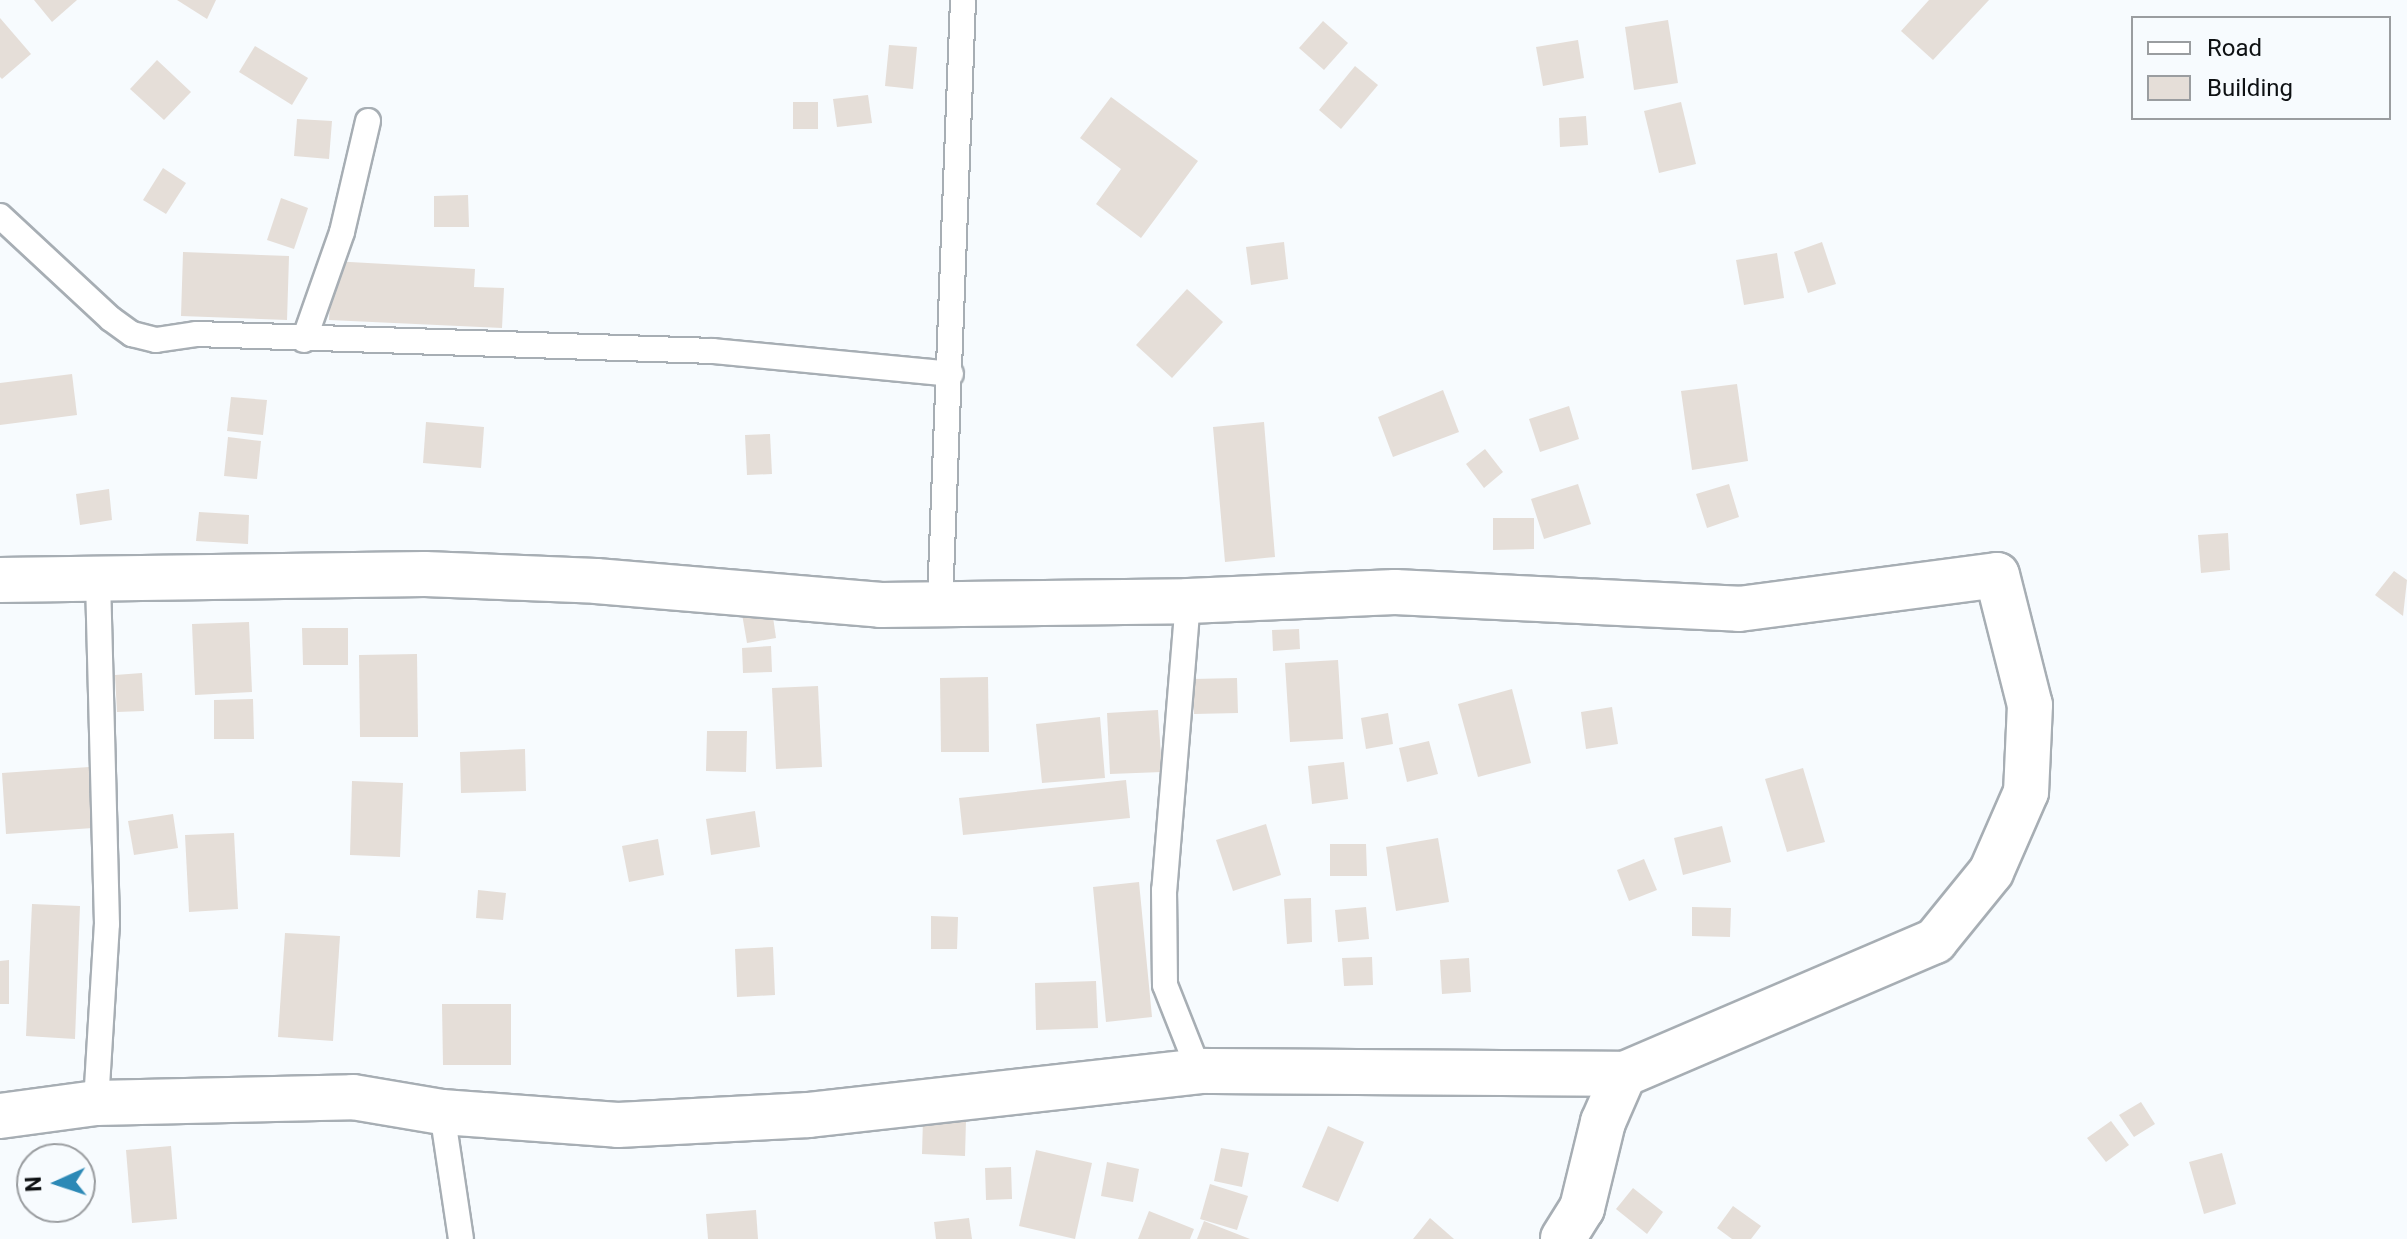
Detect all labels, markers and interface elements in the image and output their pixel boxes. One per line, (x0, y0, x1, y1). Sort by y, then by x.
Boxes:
legend (2131, 16, 2391, 120)
text: Road (2207, 34, 2262, 62)
text: Building (2207, 74, 2293, 102)
north arrow (16, 1143, 96, 1223)
text: N (21, 1176, 46, 1193)

